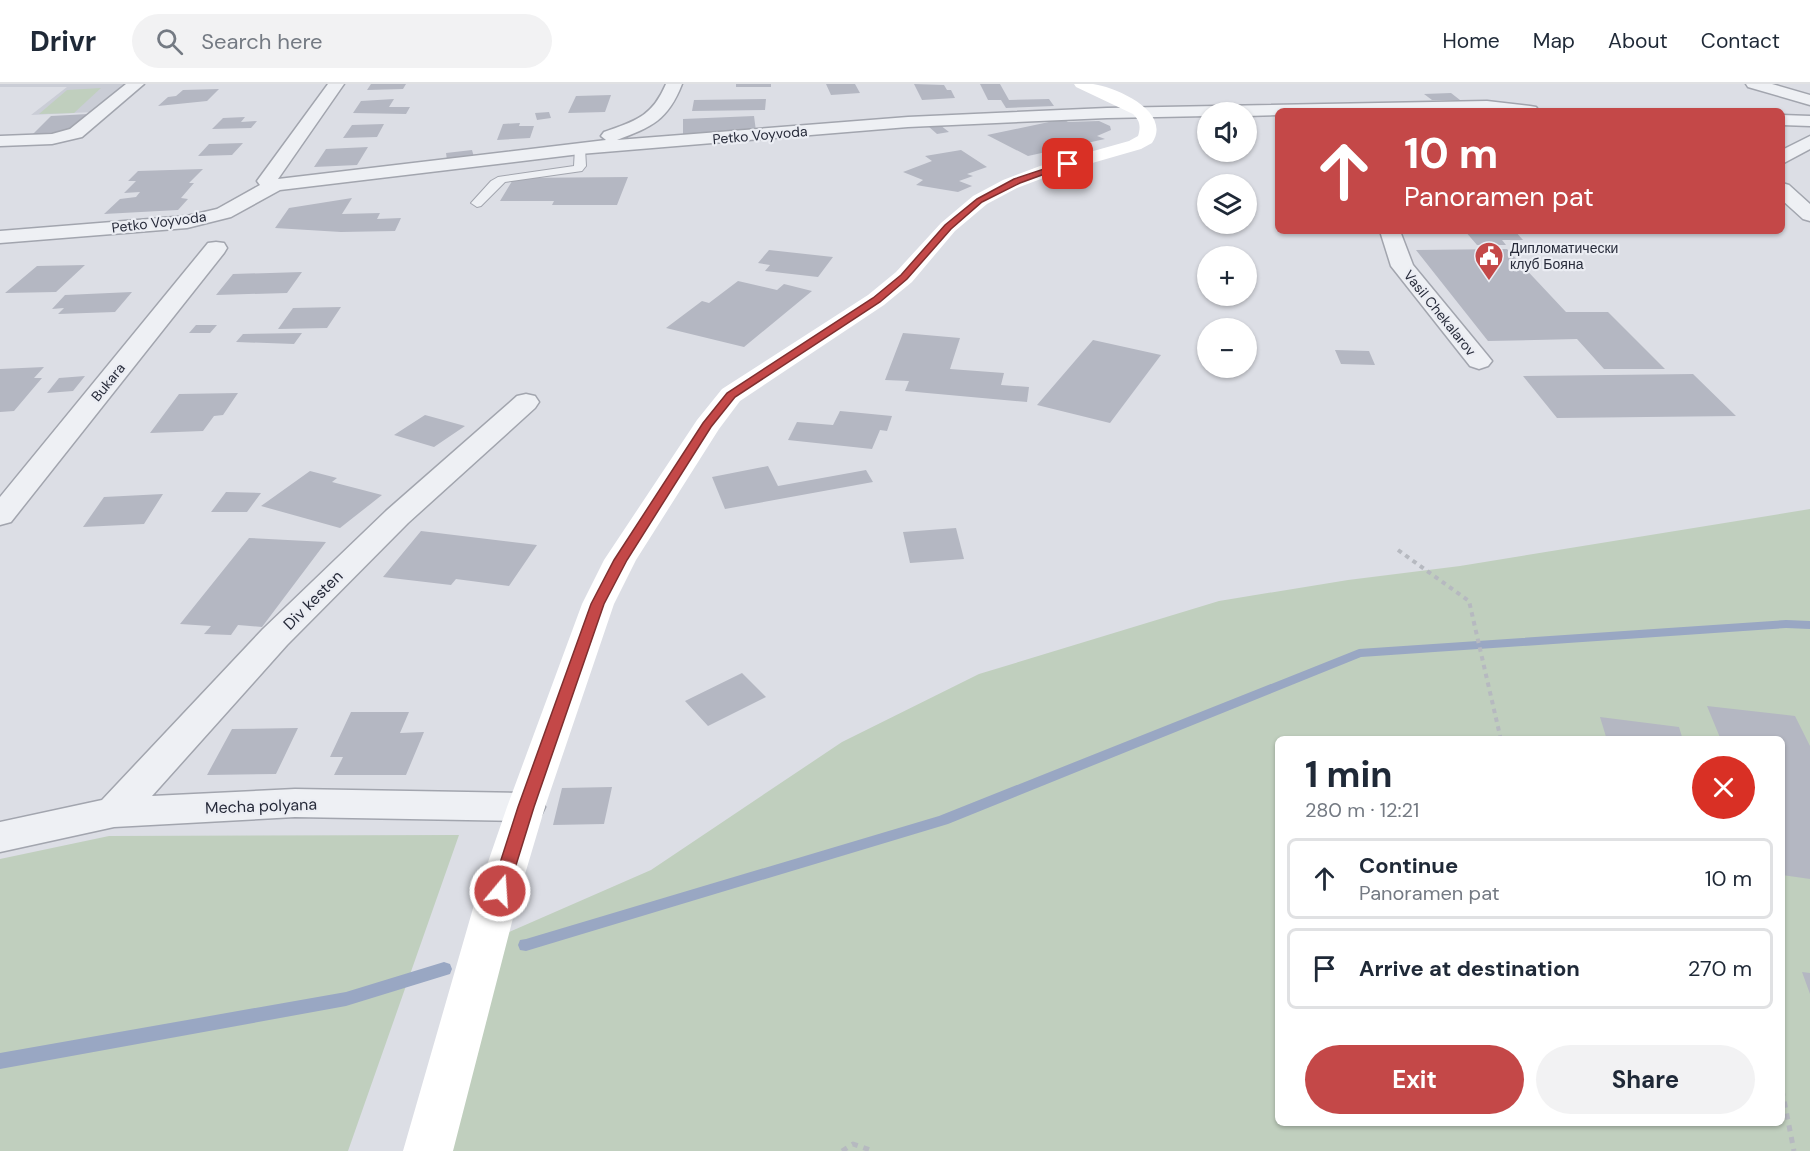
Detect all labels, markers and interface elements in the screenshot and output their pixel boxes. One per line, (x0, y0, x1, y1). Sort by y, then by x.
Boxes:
search box (132, 14, 552, 68)
text: Drivr (30, 23, 96, 60)
icon: search (153, 25, 186, 58)
text: Search here (201, 27, 323, 56)
text: Home (1442, 27, 1500, 55)
text: Map (1533, 27, 1575, 55)
text: About (1608, 27, 1668, 55)
text: Contact (1701, 27, 1780, 55)
map controls (1197, 102, 1257, 378)
button: sound (1197, 102, 1257, 162)
street label: Petko Voyvoda (712, 122, 808, 148)
text: 10 m (1404, 126, 1498, 181)
icon: ahead (1305, 132, 1383, 210)
pin (1042, 138, 1093, 189)
icon: arrive (1051, 147, 1084, 180)
button: layers (1197, 174, 1257, 234)
text: Panoramen pat (1404, 179, 1594, 214)
street label: Petko Voyvoda (111, 207, 207, 237)
place label: Дипломатически клуб Бояна (1510, 239, 1618, 273)
public building icon: Дипломатически клуб Бояна (1473, 240, 1505, 282)
button: + (1197, 246, 1257, 306)
street label: Vasil Chekalarov (1400, 267, 1480, 360)
button: − (1197, 318, 1257, 378)
street label: Bukara (87, 359, 129, 405)
street label: Div kesten (279, 566, 347, 634)
text: 1 min (1305, 751, 1393, 798)
button: close (1692, 756, 1755, 819)
street label: Mecha polyana (205, 794, 317, 818)
text: 280 m · 12:21 (1305, 797, 1419, 823)
text: Continue (1359, 851, 1458, 880)
position arrow (468, 859, 532, 923)
icon: ahead (1308, 862, 1341, 895)
text: 10 m (1705, 864, 1752, 893)
text: Panoramen pat (1359, 880, 1500, 906)
icon: arrive (1308, 952, 1341, 985)
text: Arrive at destination (1359, 954, 1580, 983)
text: 270 m (1688, 954, 1752, 983)
button: Exit (1305, 1045, 1524, 1114)
button: Share (1536, 1045, 1755, 1114)

